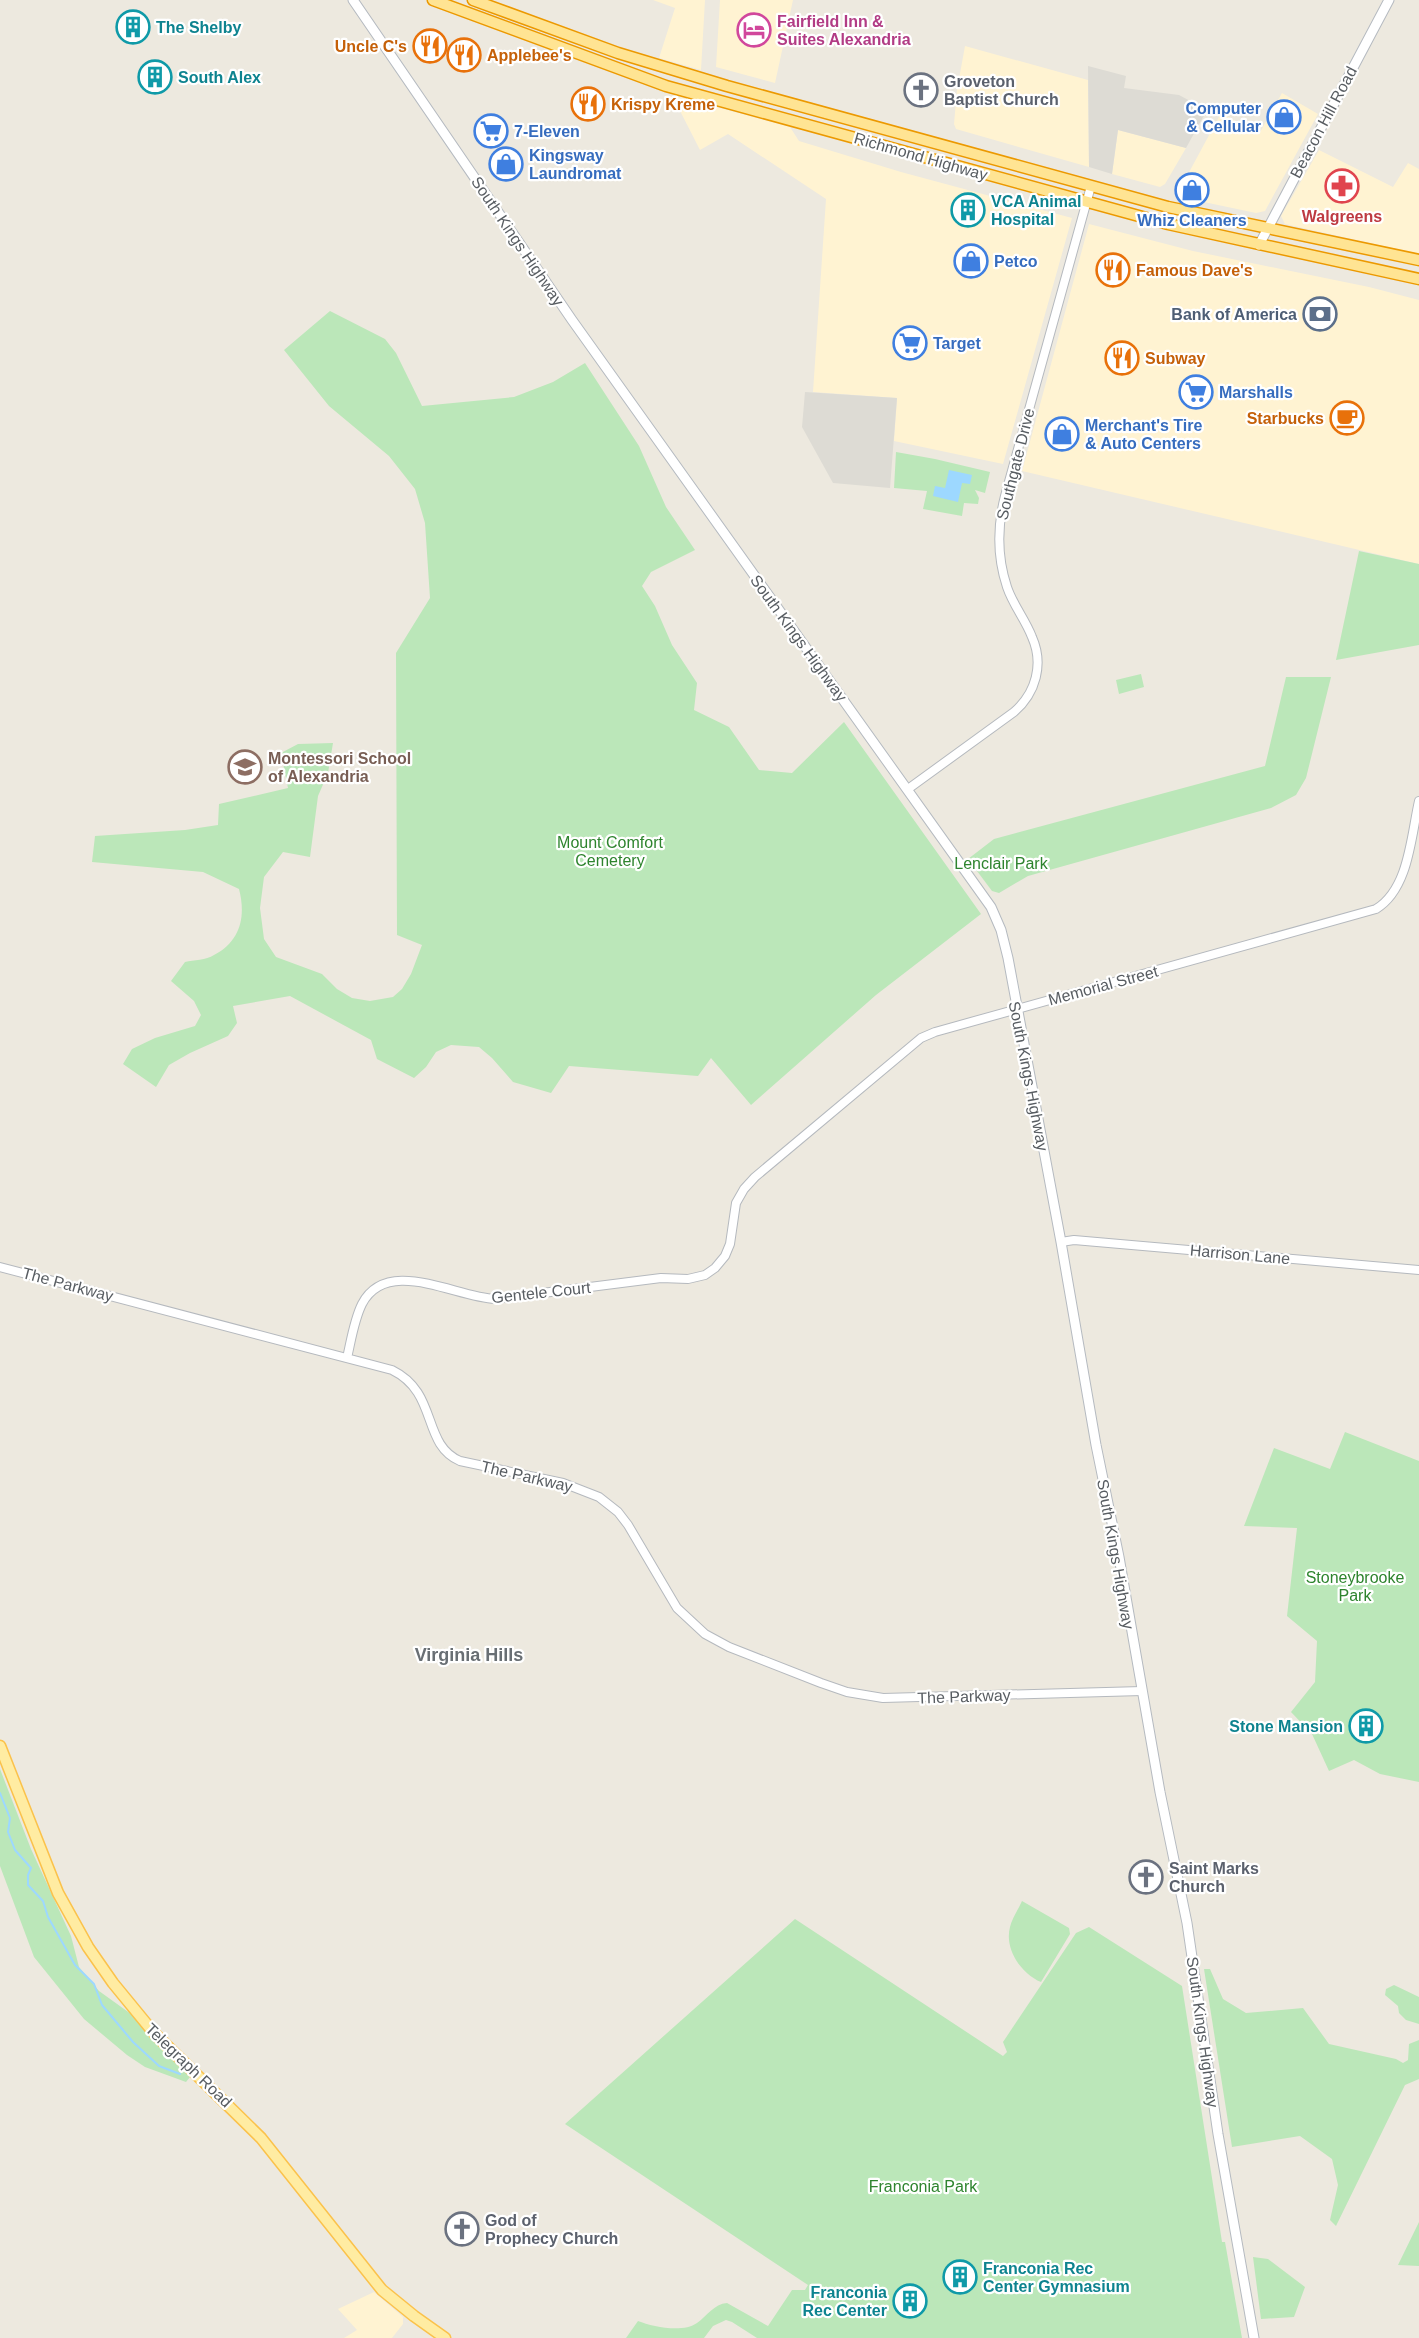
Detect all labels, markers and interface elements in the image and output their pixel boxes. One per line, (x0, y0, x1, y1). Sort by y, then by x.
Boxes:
building icon: The Shelby (115, 9, 151, 45)
hotel icon: Fairfield Inn & Suites Alexandria (736, 12, 772, 48)
place label: Fairfield Inn & Suites Alexandria (777, 13, 911, 48)
place label: The Shelby (156, 19, 241, 36)
restaurant icon: Uncle C's (412, 28, 448, 64)
restaurant icon: Applebee's (446, 37, 482, 73)
place label: Uncle C's (335, 38, 407, 55)
place label: Applebee's (487, 47, 572, 64)
building icon: South Alex (137, 59, 173, 95)
street label: Beacon Hill Road (1287, 64, 1360, 181)
place label: South Alex (178, 69, 261, 86)
church icon: Groveton Baptist Church (903, 72, 939, 108)
place label: Groveton Baptist Church (944, 73, 1059, 108)
restaurant icon: Krispy Kreme (570, 86, 606, 122)
place label: Krispy Kreme (611, 96, 715, 113)
shop icon: Computer & Cellular (1266, 99, 1302, 135)
place label: Computer & Cellular (1185, 100, 1261, 135)
supermarket icon: 7-Eleven (473, 113, 509, 149)
place label: 7-Eleven (514, 123, 580, 140)
street label: Richmond Highway (852, 129, 989, 184)
shop icon: Kingsway Laundromat (488, 146, 524, 182)
place label: Kingsway Laundromat (529, 147, 622, 182)
pharmacy icon: Walgreens (1324, 168, 1360, 204)
shop icon: Whiz Cleaners (1174, 172, 1210, 208)
street label: South Kings Highway (468, 173, 567, 309)
building icon: VCA Animal Hospital (950, 192, 986, 228)
place label: VCA Animal Hospital (991, 193, 1081, 228)
place label: Walgreens (1302, 208, 1382, 225)
place label: Whiz Cleaners (1137, 212, 1247, 229)
shop icon: Petco (953, 243, 989, 279)
restaurant icon: Famous Dave's (1095, 252, 1131, 288)
place label: Petco (994, 253, 1038, 270)
place label: Famous Dave's (1136, 262, 1253, 279)
bank icon: Bank of America (1302, 296, 1338, 332)
place label: Bank of America (1171, 306, 1297, 323)
supermarket icon: Target (892, 325, 928, 361)
place label: Target (933, 335, 981, 352)
restaurant icon: Subway (1104, 340, 1140, 376)
place label: Subway (1145, 350, 1206, 367)
supermarket icon: Marshalls (1178, 374, 1214, 410)
place label: Marshalls (1219, 384, 1293, 401)
cafe icon: Starbucks (1329, 400, 1365, 436)
street label: Southgate Drive (993, 406, 1038, 522)
place label: Starbucks (1247, 410, 1324, 427)
shop icon: Merchant's Tire & Auto Centers (1044, 416, 1080, 452)
place label: Merchant's Tire & Auto Centers (1085, 417, 1202, 452)
street label: South Kings Highway (747, 572, 850, 705)
school or university icon: Montessori School of Alexandria (227, 749, 263, 785)
place label: Montessori School of Alexandria (268, 750, 411, 785)
park label: Mount Comfort Cemetery (557, 834, 663, 869)
park label: Lenclair Park (954, 855, 1049, 872)
street label: Memorial Street (1046, 963, 1160, 1008)
street label: South Kings Highway (1006, 1000, 1051, 1152)
street label: Harrison Lane (1189, 1242, 1291, 1267)
street label: The Parkway (21, 1264, 115, 1305)
street label: Gentele Court (491, 1279, 592, 1306)
street label: The Parkway (479, 1458, 574, 1495)
street label: South Kings Highway (1094, 1478, 1137, 1630)
park label: Stoneybrooke Park (1306, 1569, 1404, 1604)
district label: Virginia Hills (415, 1645, 523, 1665)
street label: The Parkway (917, 1686, 1011, 1707)
building icon: Stone Mansion (1348, 1708, 1384, 1744)
place label: Stone Mansion (1229, 1718, 1343, 1735)
church icon: Saint Marks Church (1128, 1859, 1164, 1895)
place label: Saint Marks Church (1169, 1860, 1259, 1895)
street label: South Kings Highway (1184, 1956, 1222, 2109)
street label: Telegraph Road (142, 2020, 235, 2111)
park label: Franconia Park (869, 2178, 978, 2195)
church icon: God of Prophecy Church (444, 2211, 480, 2247)
place label: God of Prophecy Church (485, 2212, 618, 2247)
building icon: Franconia Rec Center Gymnasium (942, 2259, 978, 2295)
place label: Franconia Rec Center Gymnasium (983, 2260, 1130, 2295)
building icon: Franconia Rec Center (892, 2283, 928, 2319)
place label: Franconia Rec Center (803, 2284, 887, 2319)

